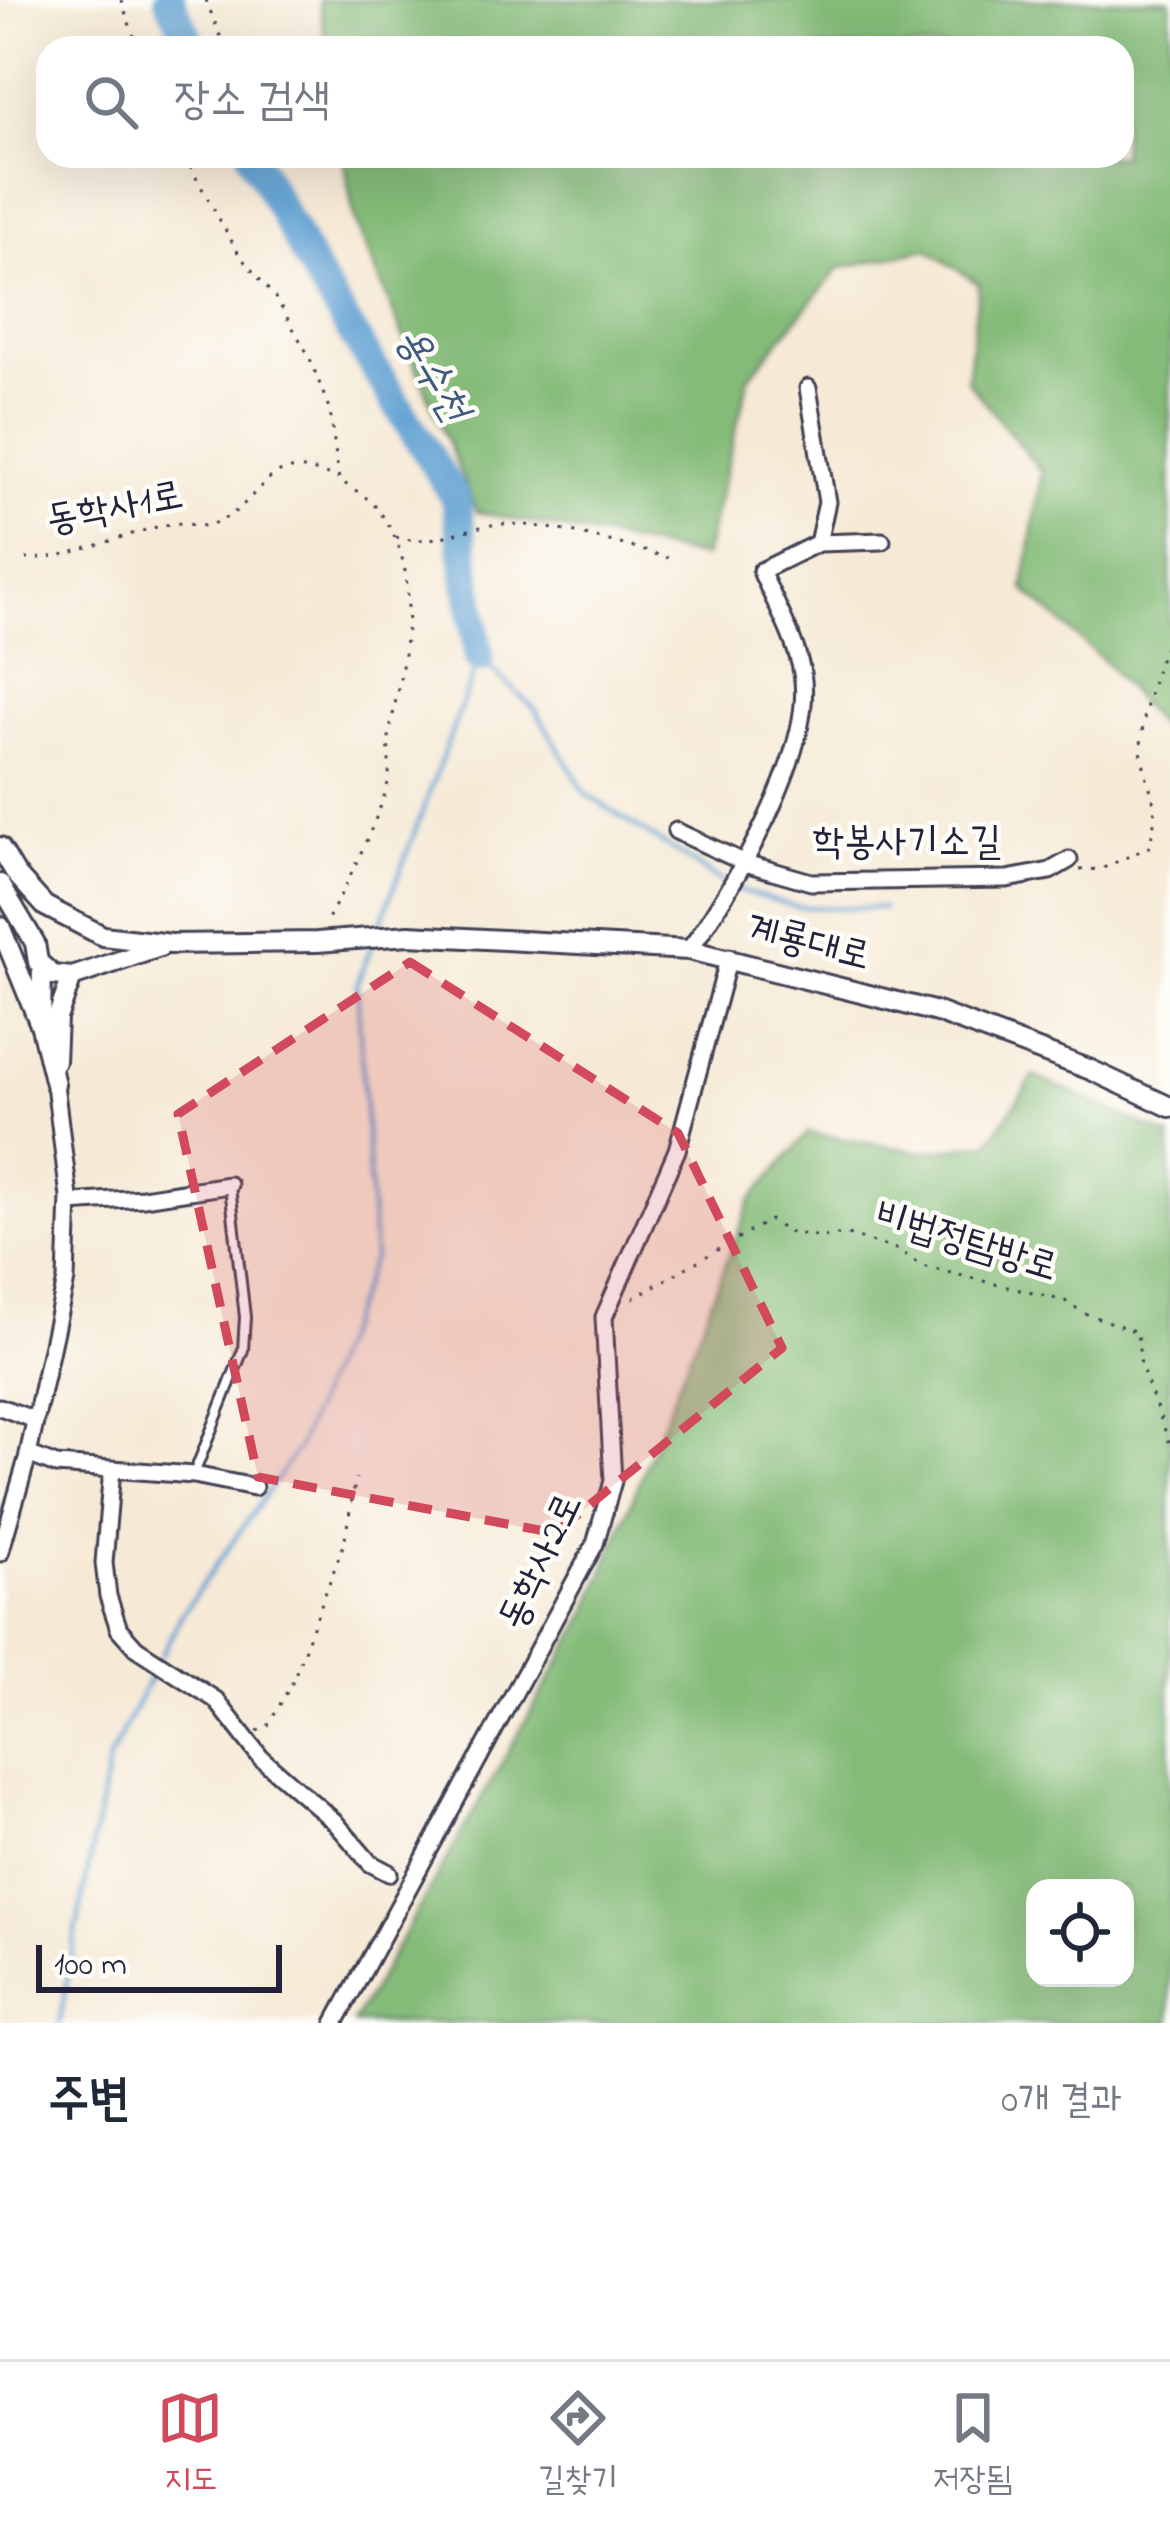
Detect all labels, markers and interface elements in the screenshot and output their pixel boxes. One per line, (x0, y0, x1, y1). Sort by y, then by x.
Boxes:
search box (36, 36, 1134, 168)
icon: search (78, 69, 144, 135)
text: 장소 검색 (174, 69, 330, 135)
water label: 용수천 (379, 316, 485, 438)
street label: 동학사1로 (42, 468, 188, 550)
street label: 학봉사기소길 (813, 815, 1001, 872)
street label: 계룡대로 (740, 901, 876, 987)
street label: 비법정탐방로 (868, 1188, 1064, 1298)
street label: 동학사2로 (486, 1484, 598, 1640)
map controls (1026, 1879, 1134, 1987)
button: locate (1026, 1879, 1134, 1987)
scale bar (36, 1939, 282, 1992)
text: 100 m (54, 1942, 127, 1990)
text: 주변 (48, 2064, 130, 2139)
text: 0개 결과 (1001, 2073, 1122, 2130)
tab: 지도 (157, 2385, 223, 2505)
tab: 길찾기 (538, 2385, 618, 2505)
tab: 저장됨 (933, 2385, 1013, 2505)

